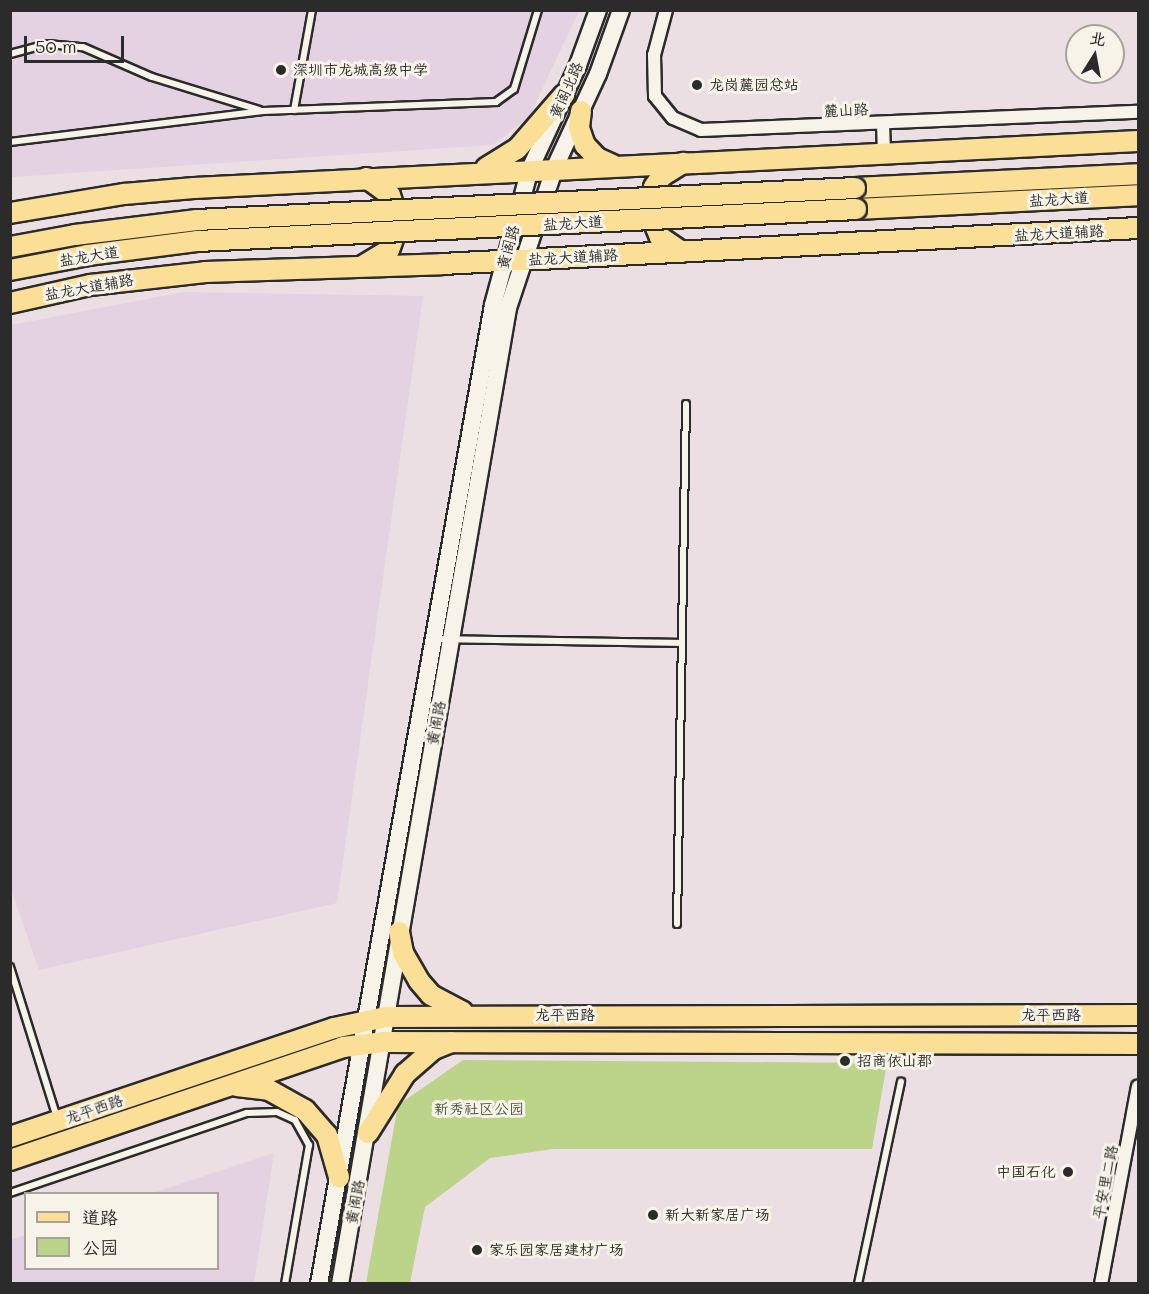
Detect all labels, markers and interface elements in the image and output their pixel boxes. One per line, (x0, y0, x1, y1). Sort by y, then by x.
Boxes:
scale bar (27, 24, 128, 62)
north arrow (1065, 24, 1125, 84)
text: 北 (1088, 26, 1108, 50)
text: 50 m (35, 34, 77, 58)
street label: 黄阁北路 (546, 59, 586, 121)
place label: 深圳市龙城高级中学 (293, 61, 428, 79)
marker: 深圳市龙城高级中学 (274, 63, 288, 77)
place label: 龙岗麓园总站 (709, 76, 799, 94)
marker: 龙岗麓园总站 (690, 78, 704, 92)
street label: 麓山路 (823, 100, 869, 120)
street label: 盐龙大道 (1029, 188, 1089, 210)
street label: 盐龙大道 (543, 212, 603, 234)
street label: 盐龙大道辅路 (1014, 222, 1104, 244)
street label: 黄阁路 (493, 223, 523, 271)
street label: 盐龙大道 (58, 242, 120, 270)
street label: 盐龙大道辅路 (528, 246, 618, 268)
street label: 盐龙大道辅路 (43, 270, 135, 304)
street label: 黄阁路 (423, 699, 449, 747)
street label: 龙平西路 (535, 1006, 595, 1024)
street label: 龙平西路 (1021, 1006, 1081, 1024)
place label: 招商依山郡 (857, 1052, 932, 1070)
marker: 招商依山郡 (838, 1054, 852, 1068)
street label: 龙平西路 (63, 1091, 125, 1127)
park label: 新秀社区公园 (434, 1100, 524, 1118)
street label: 平安里二路 (1089, 1143, 1121, 1221)
place label: 中国石化 (996, 1163, 1056, 1181)
marker: 中国石化 (1061, 1165, 1075, 1179)
street label: 黄阁路 (342, 1178, 368, 1226)
legend (24, 1192, 219, 1270)
text: 道路 (82, 1205, 118, 1229)
place label: 新大新家居广场 (665, 1206, 770, 1224)
marker: 新大新家居广场 (646, 1208, 660, 1222)
text: 公园 (82, 1235, 118, 1259)
place label: 家乐园家居建材广场 (489, 1241, 624, 1259)
marker: 家乐园家居建材广场 (470, 1243, 484, 1257)

